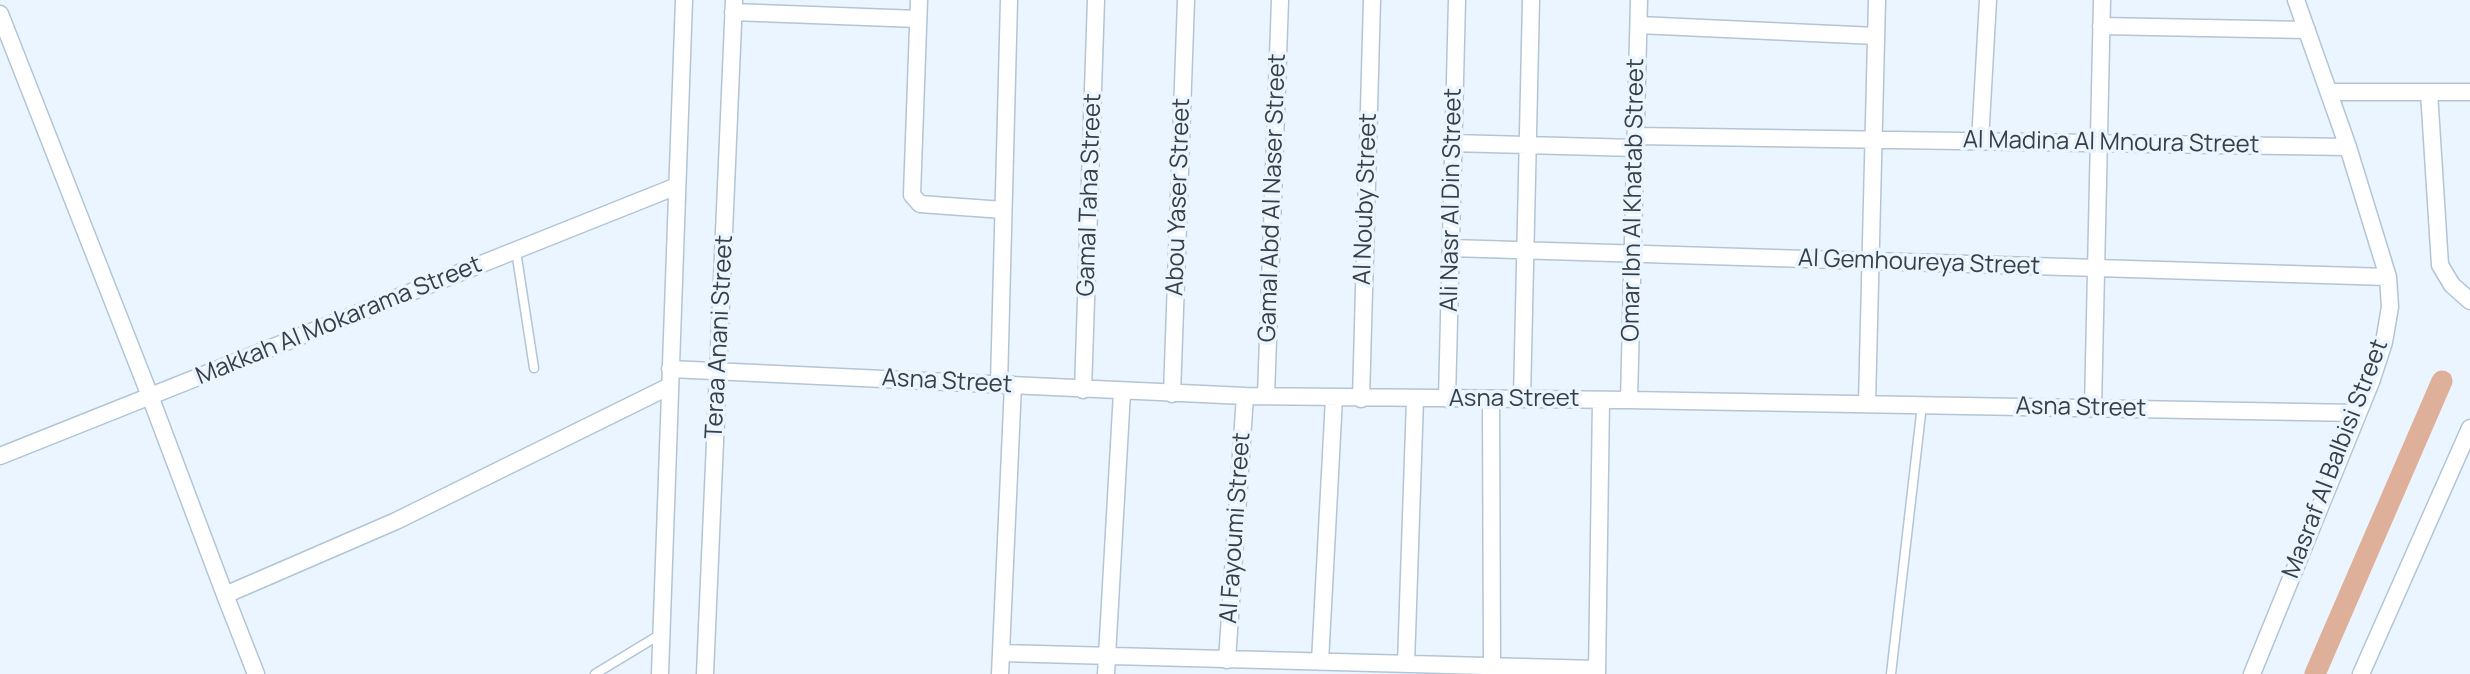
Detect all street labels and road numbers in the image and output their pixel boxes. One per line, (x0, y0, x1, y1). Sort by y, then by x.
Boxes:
street label: Gamal Abd Al Naser Street (1254, 53, 1292, 343)
street label: Omar Ibn Al Khatab Street (1617, 58, 1651, 342)
street label: Ali Nasr Al Din Street (1436, 88, 1468, 312)
street label: Gamal Taha Street (1072, 93, 1108, 297)
street label: Abou Yaser Street (1161, 98, 1197, 296)
street label: Al Nouby Street (1349, 113, 1383, 285)
street label: Al Madina Al Mnoura Street (1963, 126, 2259, 160)
street label: Teraa Anani Street (700, 234, 740, 440)
street label: Al Gemhoureya Street (1797, 244, 2041, 282)
street label: Makkah Al Mokarama Street (192, 250, 486, 392)
street label: Masraf Al Balbisi Street (2277, 336, 2395, 582)
street label: Asna Street (881, 364, 1013, 400)
street label: Asna Street (1449, 385, 1579, 413)
street label: Asna Street (2015, 392, 2147, 424)
street label: Al Fayoumi Street (1215, 431, 1257, 625)

